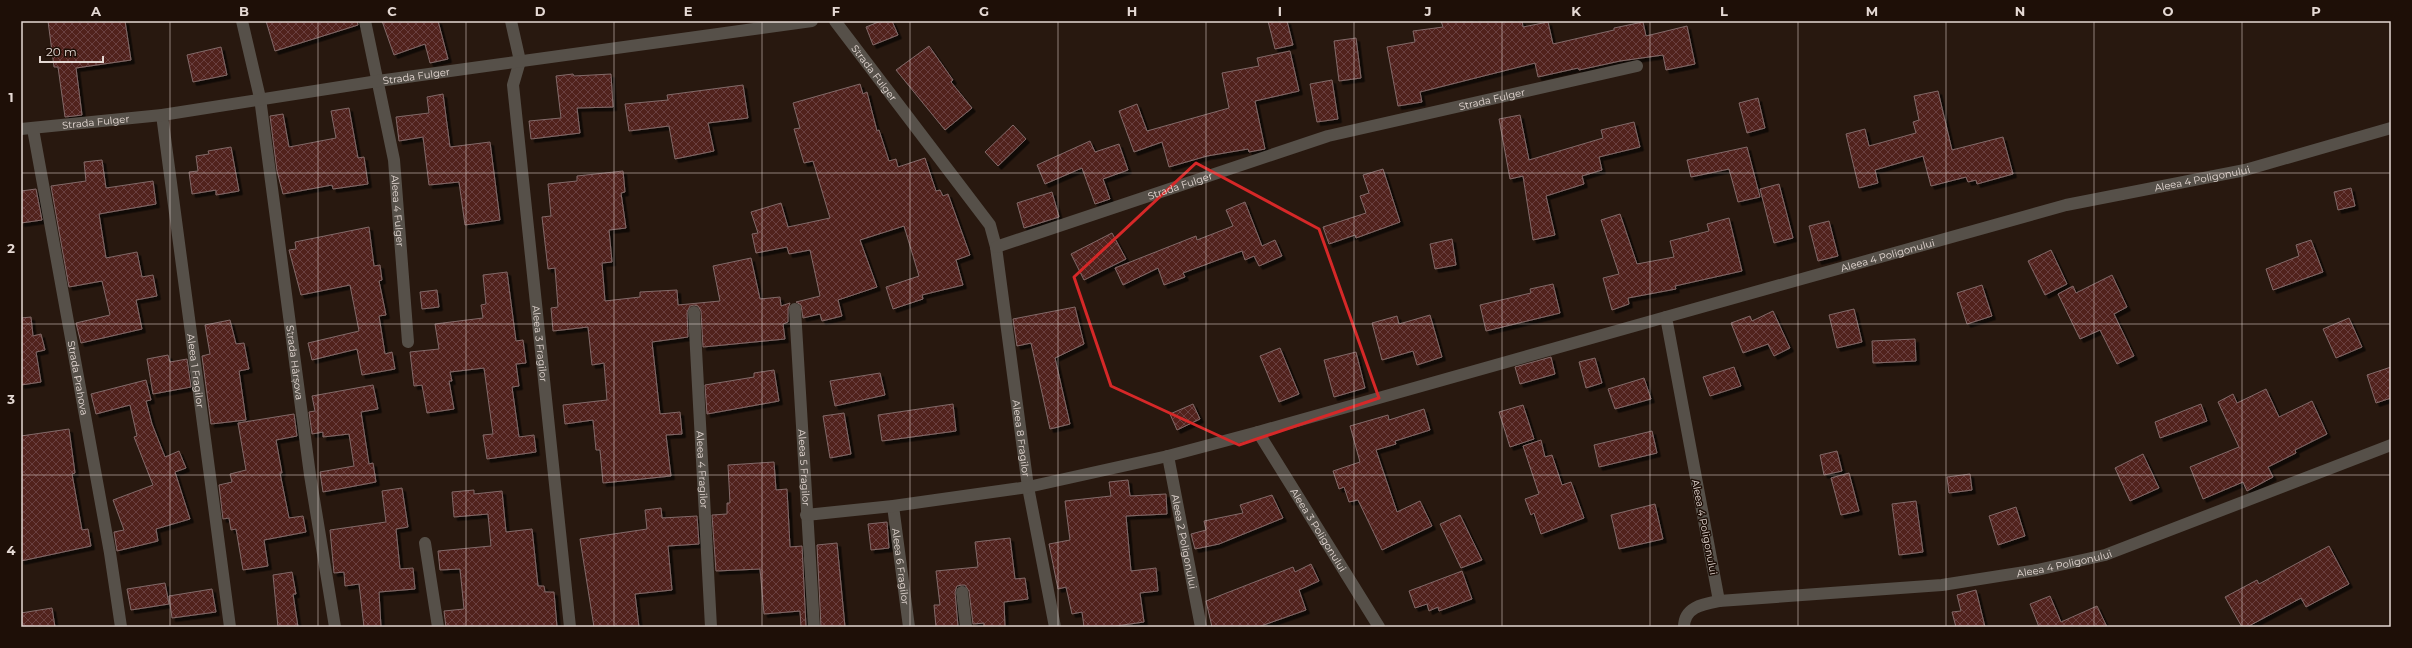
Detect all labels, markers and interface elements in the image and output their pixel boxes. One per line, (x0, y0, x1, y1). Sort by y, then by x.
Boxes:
text: A (90, 3, 102, 19)
text: B (239, 3, 249, 19)
text: C (387, 3, 397, 19)
text: D (535, 3, 546, 19)
text: E (684, 3, 693, 19)
text: F (832, 3, 840, 19)
text: G (979, 3, 989, 19)
text: H (1127, 3, 1137, 19)
text: I (1278, 3, 1282, 19)
text: J (1423, 3, 1432, 19)
text: K (1571, 3, 1581, 19)
text: L (1720, 3, 1728, 19)
text: M (1866, 3, 1878, 19)
text: N (2015, 3, 2025, 19)
text: O (2163, 3, 2174, 19)
text: P (2311, 3, 2321, 19)
scale bar (40, 38, 103, 64)
street label: Strada Fulger (848, 42, 900, 104)
text: 20 m (46, 44, 77, 59)
street label: Strada Fulger (382, 65, 451, 87)
street label: Strada Fulger (1458, 86, 1526, 113)
text: 1 (8, 89, 14, 105)
street label: Strada Fulger (61, 112, 130, 132)
street label: Aleea 4 Poligonului (2153, 163, 2252, 195)
street label: Strada Fulger (1146, 169, 1214, 203)
street label: Aleea 4 Fulger (388, 174, 407, 247)
street label: Aleea 4 Poligonului (1839, 236, 1936, 275)
text: 2 (7, 240, 15, 256)
street label: Aleea 3 Fragilor (529, 305, 550, 383)
street label: Strada Hârșova (283, 325, 306, 401)
street label: Aleea 1 Fragilor (184, 333, 207, 409)
street label: Strada Prahova (65, 340, 91, 416)
text: 3 (6, 391, 15, 407)
street label: Aleea 8 Fragilor (1009, 399, 1033, 478)
street label: Aleea 5 Fragilor (795, 429, 813, 507)
street label: Aleea 4 Fragilor (693, 431, 711, 509)
street label: Aleea 4 Poligonului (1689, 478, 1720, 576)
street label: Aleea 3 Poligonului (1287, 486, 1349, 574)
street label: Aleea 2 Poligonului (1168, 493, 1199, 590)
street label: Aleea 6 Fragilor (889, 527, 912, 606)
text: 4 (7, 542, 16, 558)
street label: Aleea 4 Poligonului (2016, 547, 2114, 580)

